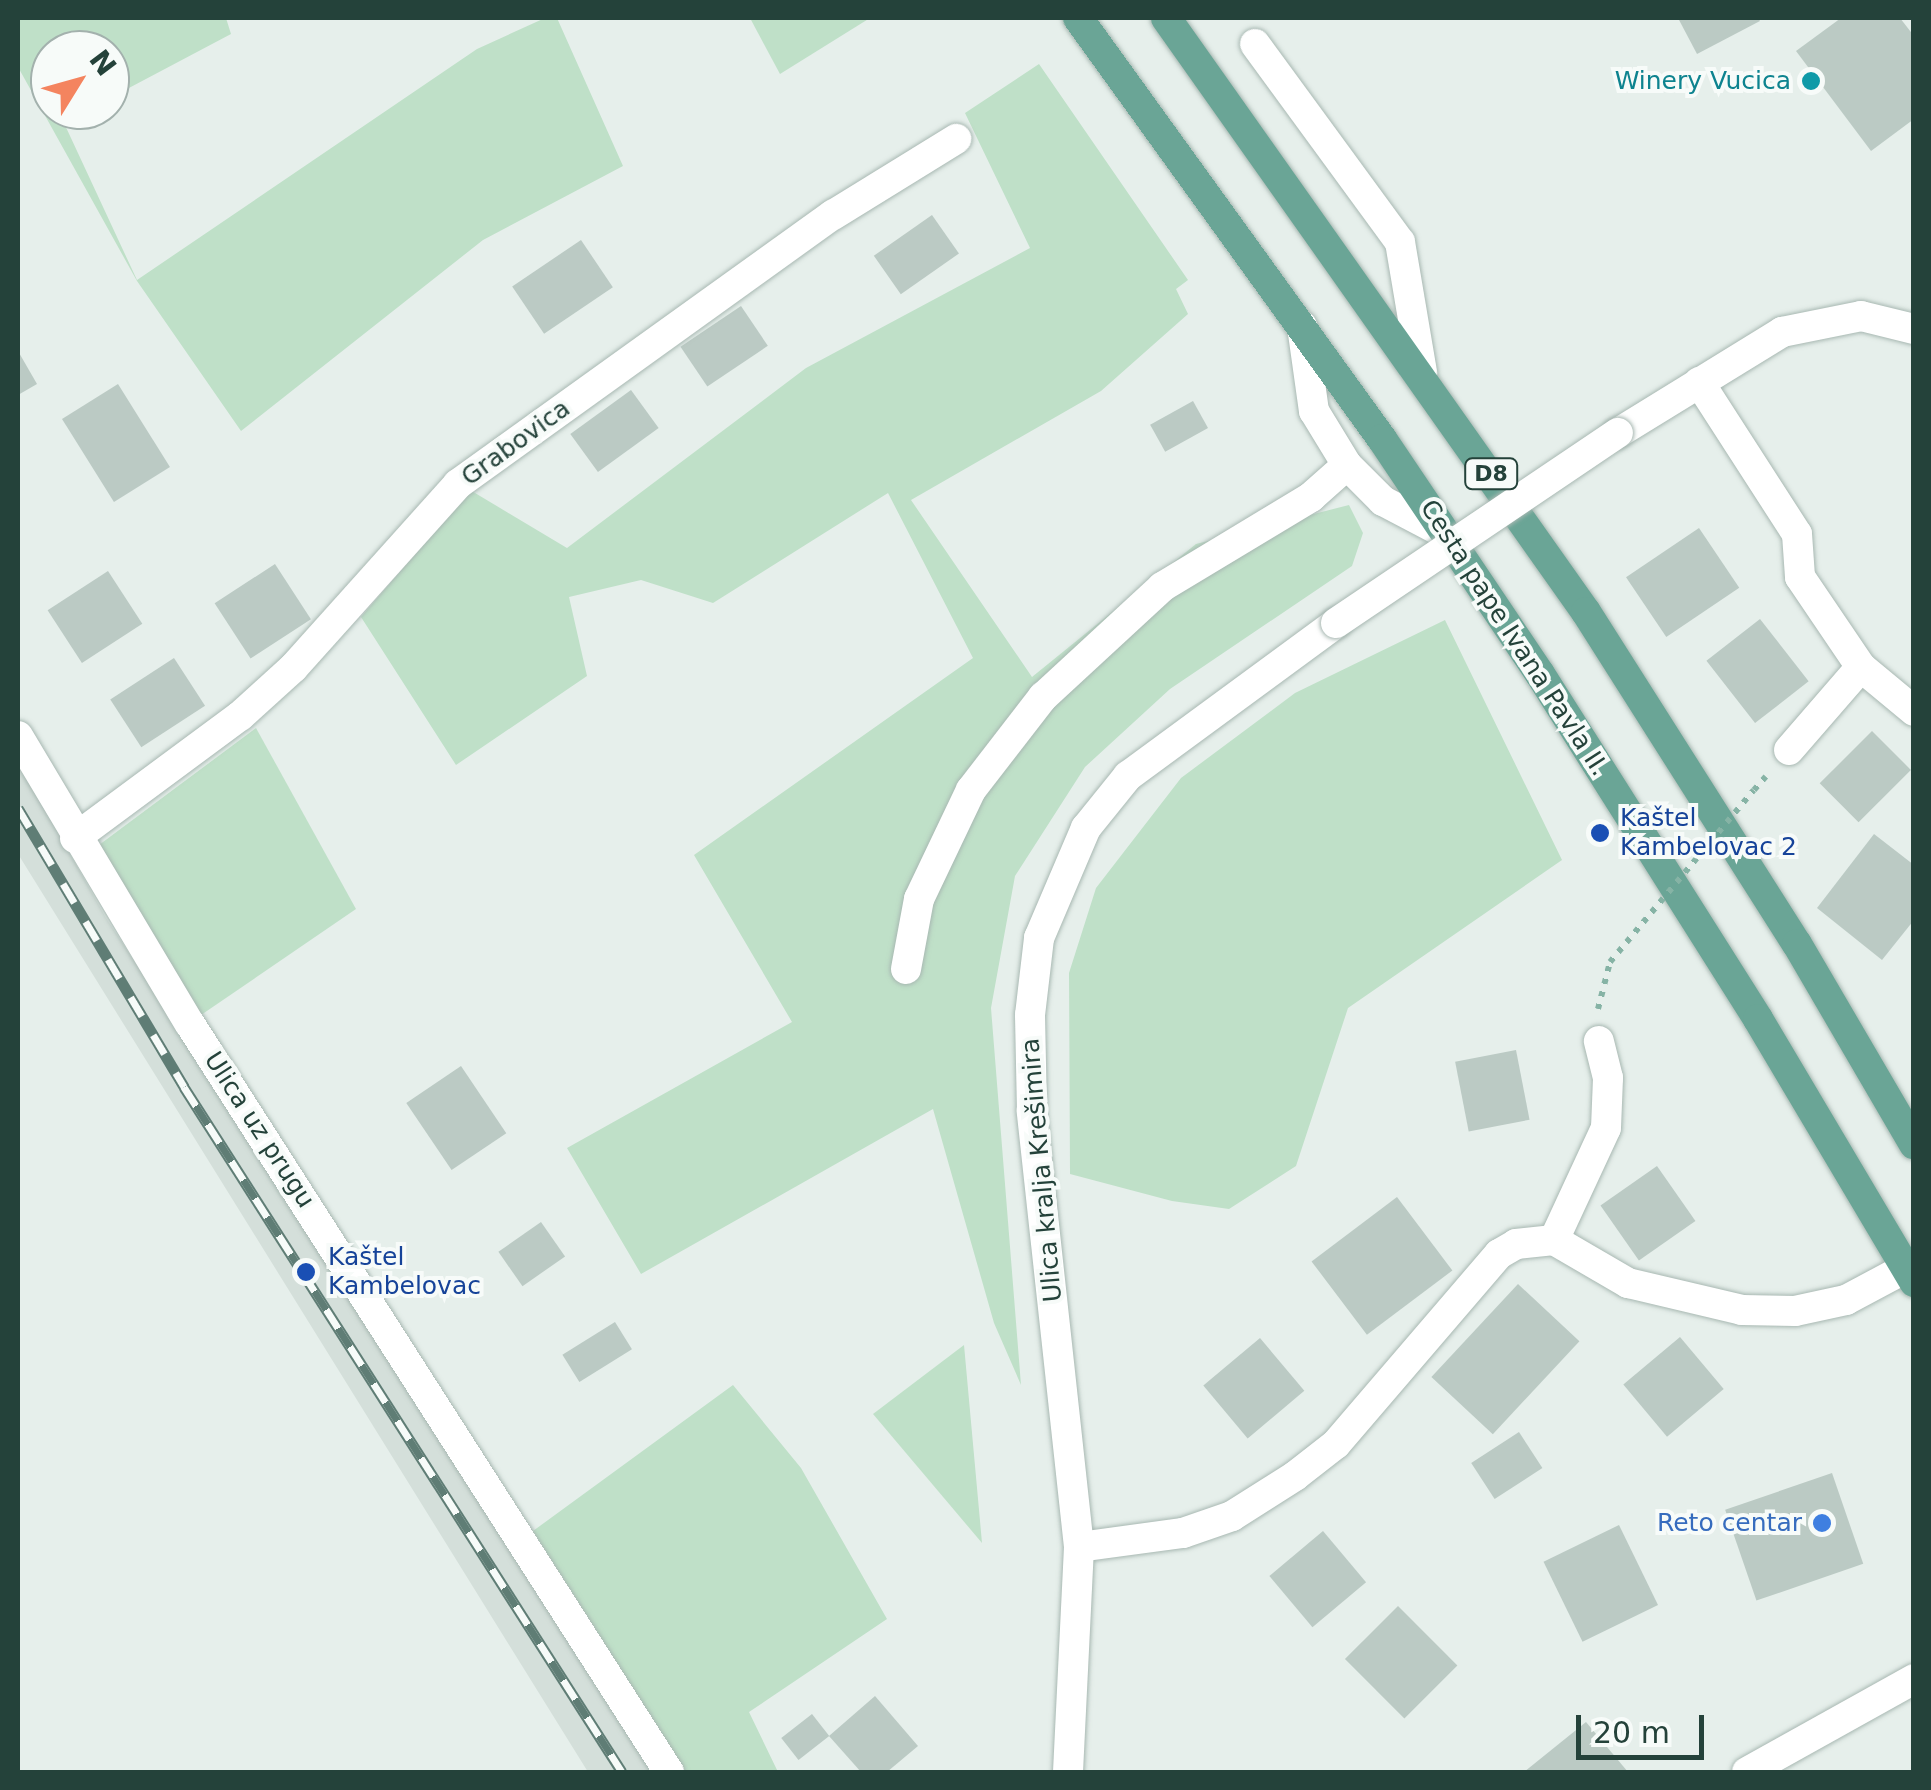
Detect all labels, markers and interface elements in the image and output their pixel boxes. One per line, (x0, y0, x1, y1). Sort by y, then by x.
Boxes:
north arrow (30, 30, 130, 130)
text: N (83, 44, 123, 82)
place label: Winery Vucica (1615, 66, 1791, 96)
marker: Winery Vucica (1800, 70, 1822, 92)
street label: Grabovica (456, 394, 576, 492)
road number: D8 (1464, 457, 1518, 491)
street label: Cesta pape Ivana Pavla II. (1413, 494, 1615, 782)
place label: Kaštel Kambelovac 2 (1620, 804, 1797, 863)
marker: Kaštel Kambelovac 2 (1589, 822, 1611, 844)
street label: Ulica kralja Krešimira (1016, 1037, 1068, 1303)
street label: Ulica uz prugu (197, 1046, 321, 1214)
place label: Kaštel Kambelovac (328, 1243, 481, 1302)
marker: Kaštel Kambelovac (293, 1259, 319, 1285)
place label: Reto centar (1657, 1508, 1802, 1538)
marker: Reto centar (1811, 1512, 1833, 1534)
scale bar (1581, 1695, 1708, 1757)
text: 20 m (1593, 1715, 1670, 1750)

